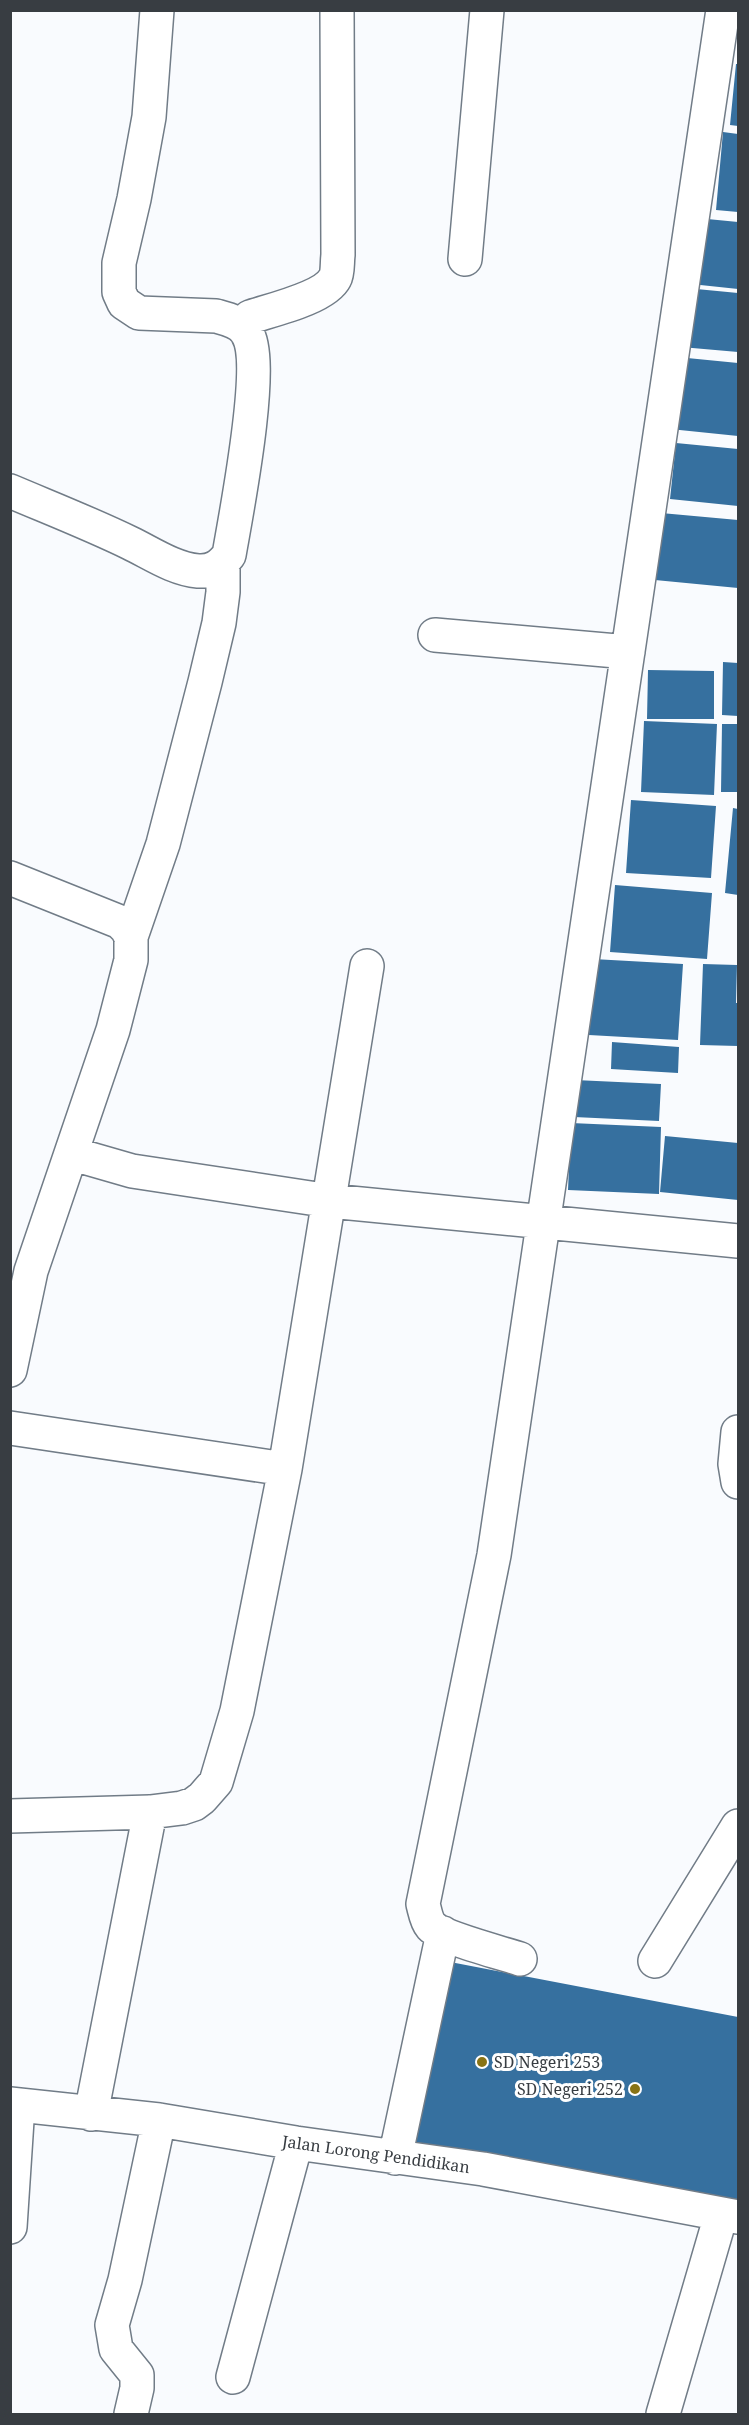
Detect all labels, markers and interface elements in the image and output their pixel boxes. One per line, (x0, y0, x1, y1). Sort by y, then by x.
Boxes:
place label: SD Negeri 253 (494, 2051, 600, 2073)
marker: SD Negeri 253 (475, 2055, 489, 2069)
place label: SD Negeri 252 (517, 2078, 623, 2100)
marker: SD Negeri 252 (628, 2082, 642, 2096)
street label: Jalan Lorong Pendidikan (280, 2130, 471, 2178)

